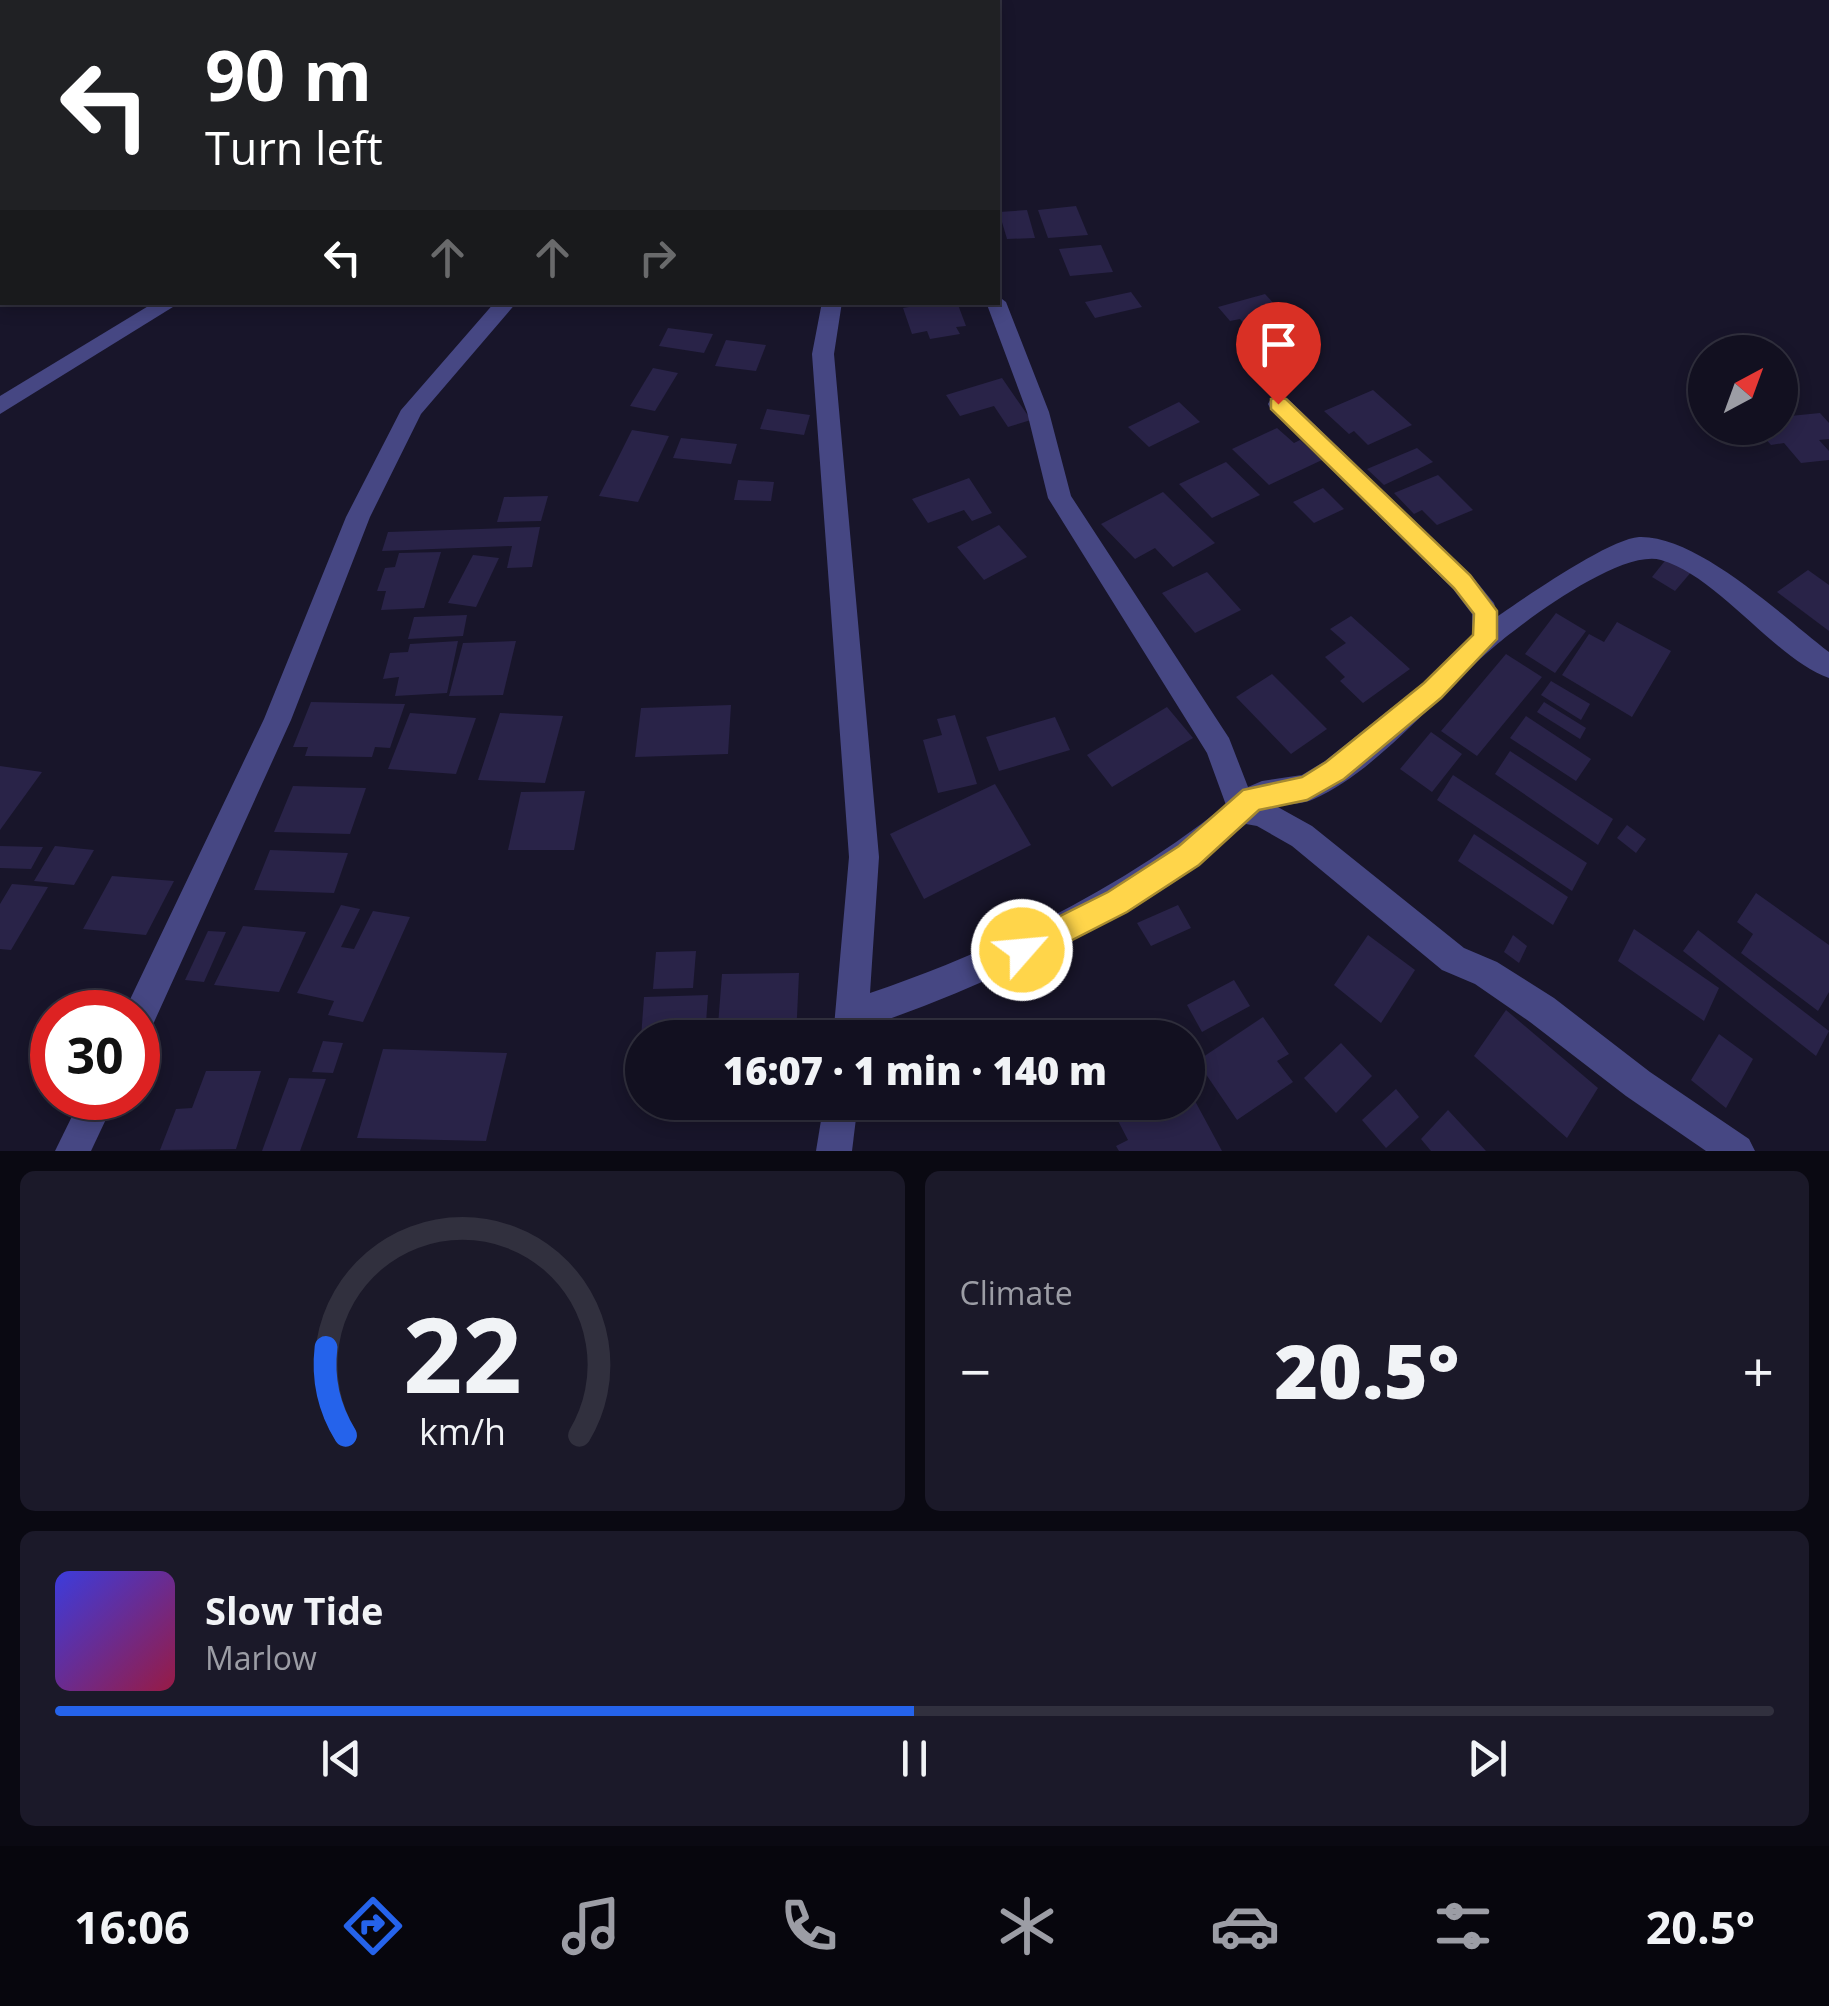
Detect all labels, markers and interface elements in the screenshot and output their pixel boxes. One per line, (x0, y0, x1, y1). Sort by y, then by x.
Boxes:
text: 90 m (205, 26, 372, 122)
icon: left (40, 40, 170, 170)
text: Turn left (205, 117, 383, 178)
icon: left (315, 230, 370, 285)
icon: ahead (420, 230, 475, 285)
icon: ahead (525, 230, 580, 285)
icon: right (630, 230, 685, 285)
pin (1236, 302, 1321, 405)
icon: arrive (1251, 317, 1306, 372)
north arrow (1688, 335, 1798, 445)
map controls (1688, 335, 1798, 445)
position arrow (970, 898, 1074, 1002)
speed limit sign: 30 (30, 990, 160, 1120)
text: 16:07 · 1 min · 140 m (723, 1044, 1107, 1096)
text: Climate (960, 1271, 1073, 1314)
text: 22 (403, 1282, 522, 1423)
text: 20.5° (1274, 1319, 1459, 1421)
text: − (960, 1333, 991, 1408)
text: + (1743, 1333, 1774, 1408)
text: km/h (419, 1407, 506, 1455)
text: Slow Tide (205, 1584, 384, 1636)
text: Marlow (205, 1636, 317, 1679)
icon: previous (314, 1731, 369, 1786)
icon: pause (887, 1731, 942, 1786)
icon: next (1460, 1731, 1515, 1786)
icon: directions (338, 1891, 408, 1961)
icon: music (556, 1891, 626, 1961)
icon: phone (774, 1891, 844, 1961)
icon: climate (992, 1891, 1062, 1961)
icon: car (1210, 1891, 1280, 1961)
icon: filters (1428, 1891, 1498, 1961)
text: 16:06 (74, 1896, 190, 1957)
text: 20.5° (1646, 1896, 1755, 1957)

